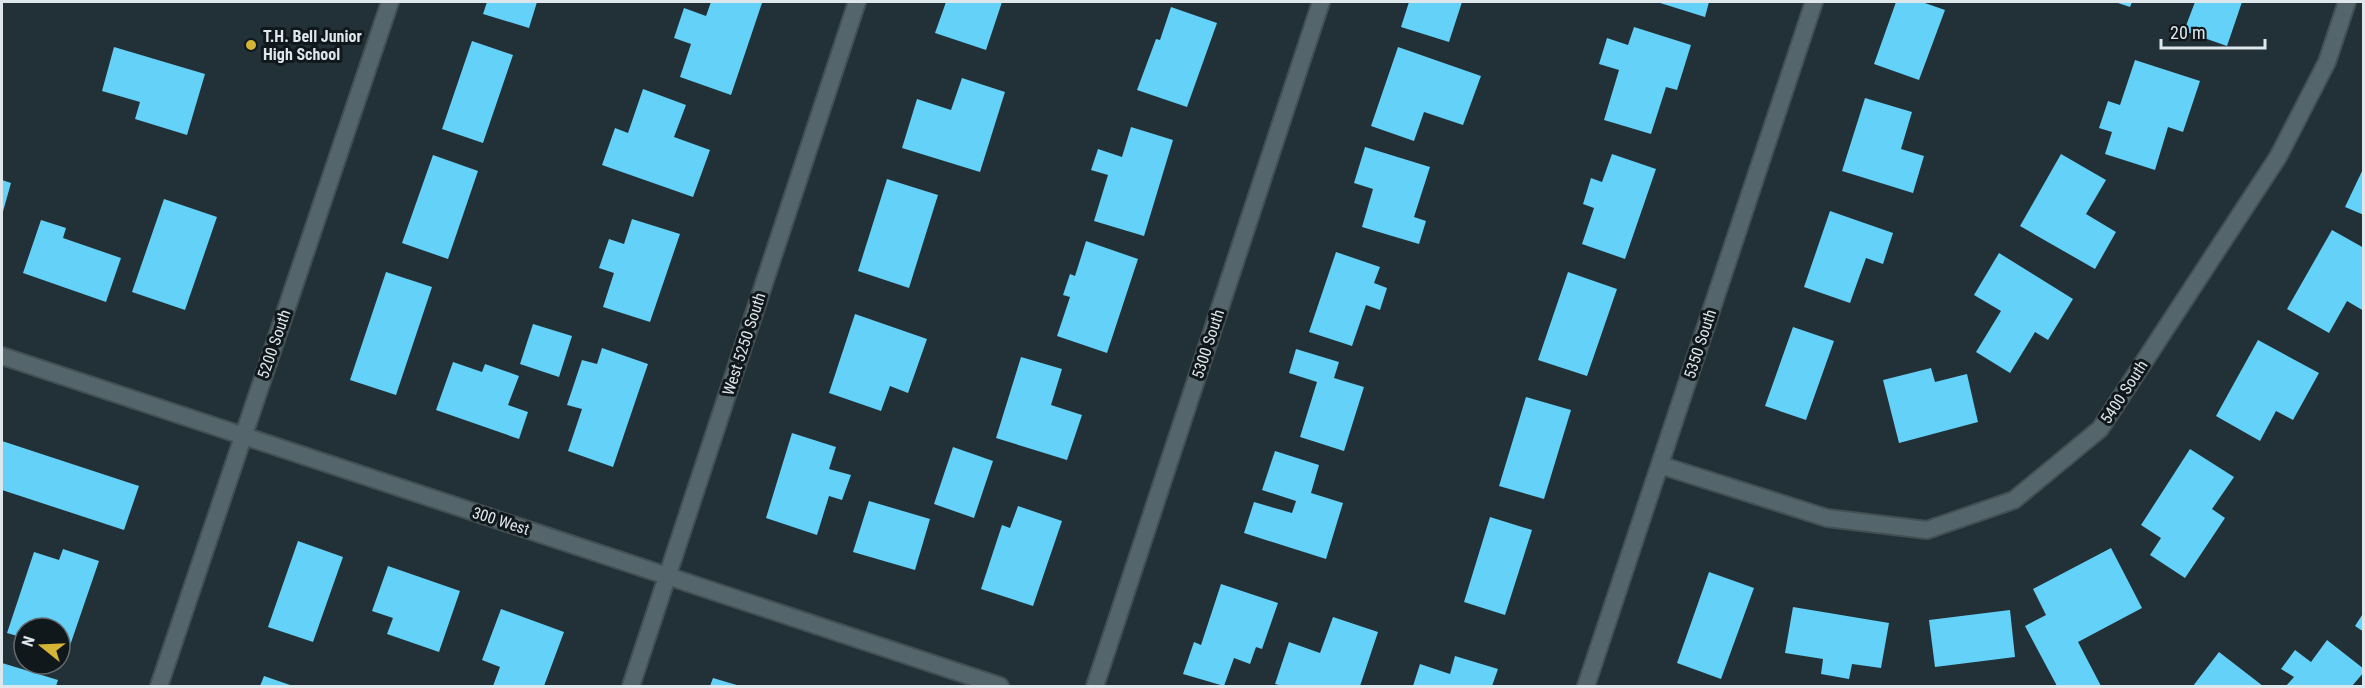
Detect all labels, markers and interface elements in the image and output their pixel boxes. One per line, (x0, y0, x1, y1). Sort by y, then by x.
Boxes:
scale bar (2161, 12, 2264, 50)
text: 20 m (2170, 22, 2205, 43)
place label: T.H. Bell Junior High School (263, 27, 362, 64)
marker: T.H. Bell Junior High School (244, 38, 258, 52)
street label: West 5250 South (718, 290, 770, 398)
street label: 5200 South (253, 307, 295, 381)
street label: 5300 South (1188, 307, 1228, 381)
street label: 5350 South (1680, 307, 1720, 381)
street label: 5400 South (2096, 357, 2152, 427)
street label: 300 West (470, 503, 532, 539)
north arrow (12, 616, 72, 676)
text: N (18, 634, 39, 649)

